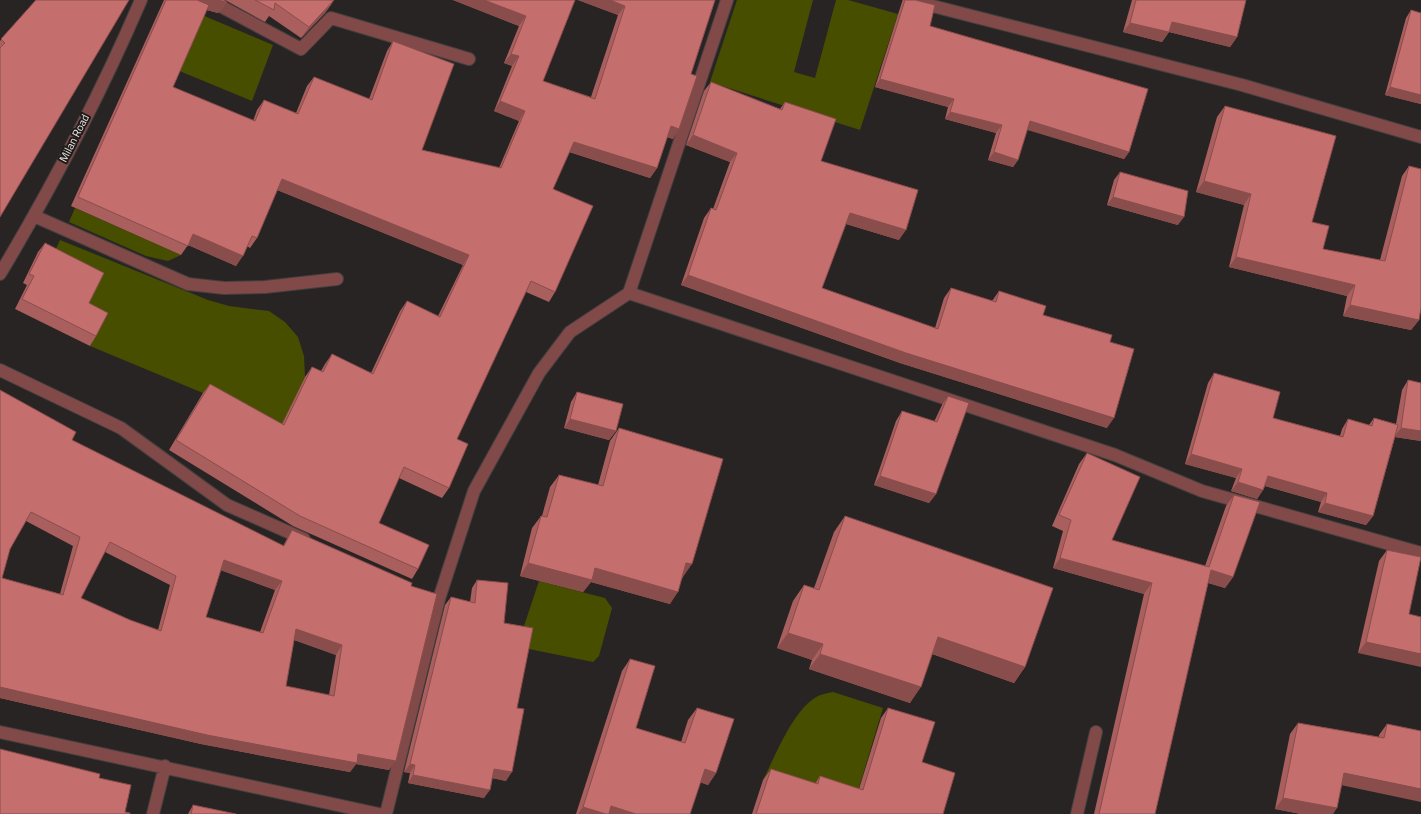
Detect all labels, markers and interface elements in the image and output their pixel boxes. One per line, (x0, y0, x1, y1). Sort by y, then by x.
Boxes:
street label: Milan Road (55, 111, 93, 165)

